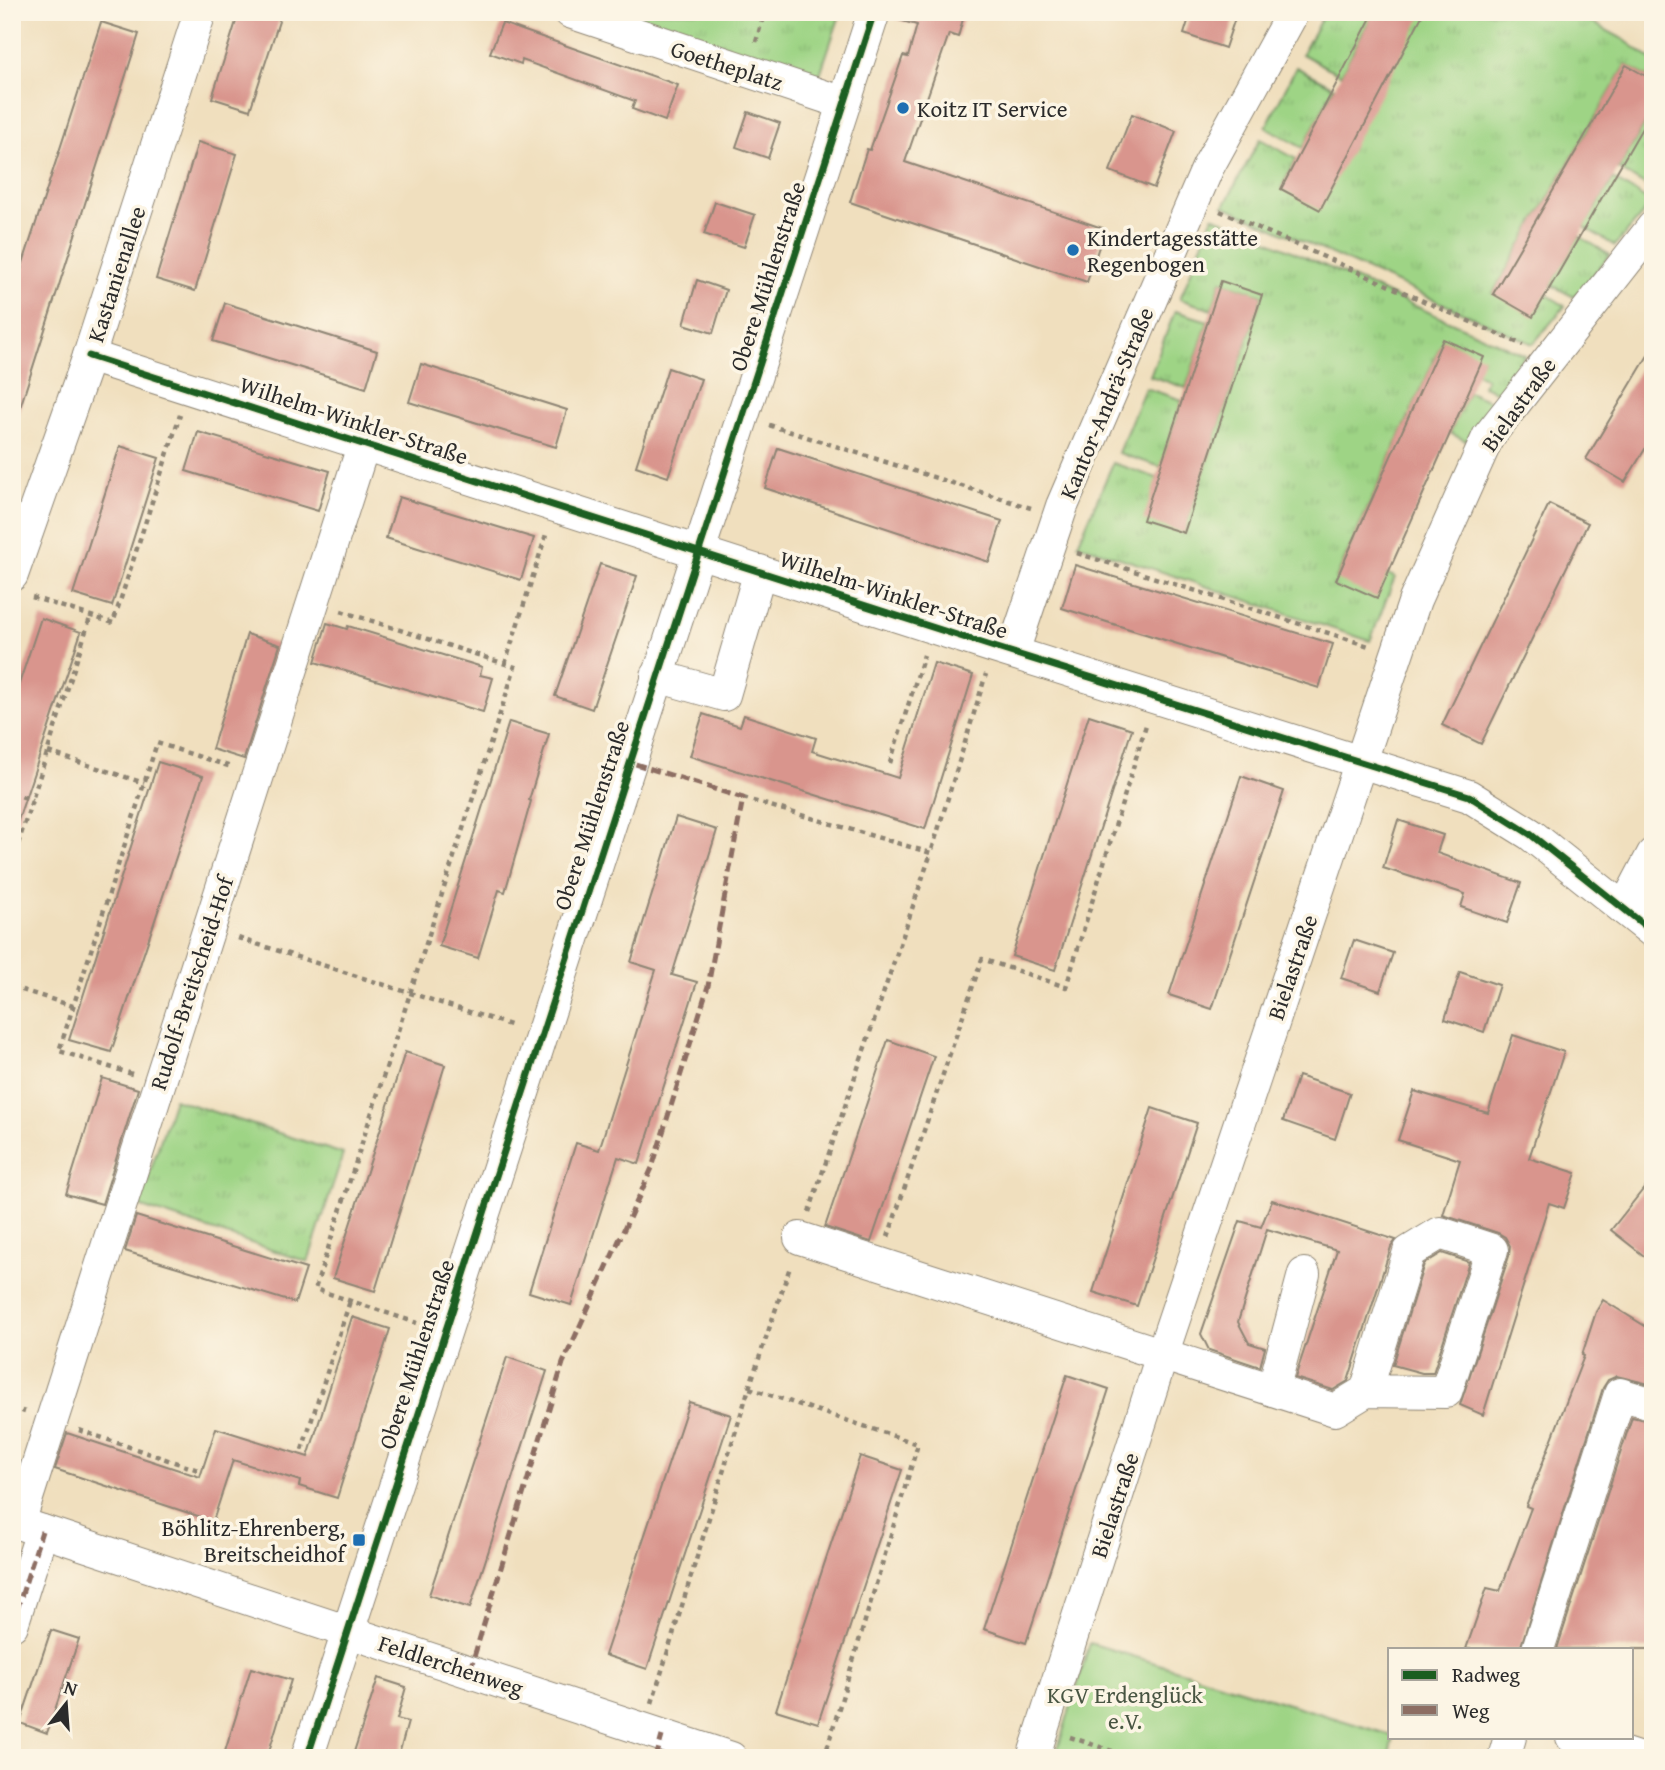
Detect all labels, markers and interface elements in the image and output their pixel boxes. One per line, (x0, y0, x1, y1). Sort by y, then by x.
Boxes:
street label: Goetheplatz (667, 31, 787, 99)
place label: Koitz IT Service (917, 92, 1068, 125)
marker: Koitz IT Service (895, 100, 911, 116)
street label: Obere Mühlenstraße (721, 177, 813, 375)
street label: Kastanienallee (79, 202, 153, 346)
place label: Kindertagesstätte Regenbogen (1087, 221, 1258, 280)
marker: Kindertagesstätte Regenbogen (1065, 242, 1081, 258)
street label: Kantor-Andrä-Straße (1051, 302, 1161, 504)
street label: Bielastraße (1473, 350, 1563, 458)
street label: Wilhelm-Winkler-Straße (236, 367, 472, 473)
street label: Wilhelm-Winkler-Straße (776, 541, 1012, 647)
street label: Obere Mühlenstraße (545, 716, 637, 914)
street label: Rudolf-Breitscheid-Hof (141, 870, 242, 1094)
street label: Bielastraße (1259, 910, 1325, 1024)
street label: Obere Mühlenstraße (370, 1255, 462, 1453)
street label: Bielastraße (1081, 1448, 1147, 1562)
place label: Böhlitz-Ehrenberg, Breitscheidhof (162, 1511, 348, 1570)
marker: Böhlitz-Ehrenberg, Breitscheidhof (351, 1532, 367, 1548)
street label: Feldlerchenweg (374, 1626, 528, 1704)
legend (1388, 1648, 1634, 1738)
text: Radweg (1452, 1659, 1521, 1690)
north arrow (32, 1668, 102, 1738)
text: N (61, 1672, 81, 1703)
park label: KGV Erdenglück e.V. (1047, 1678, 1203, 1737)
text: Weg (1452, 1695, 1490, 1726)

